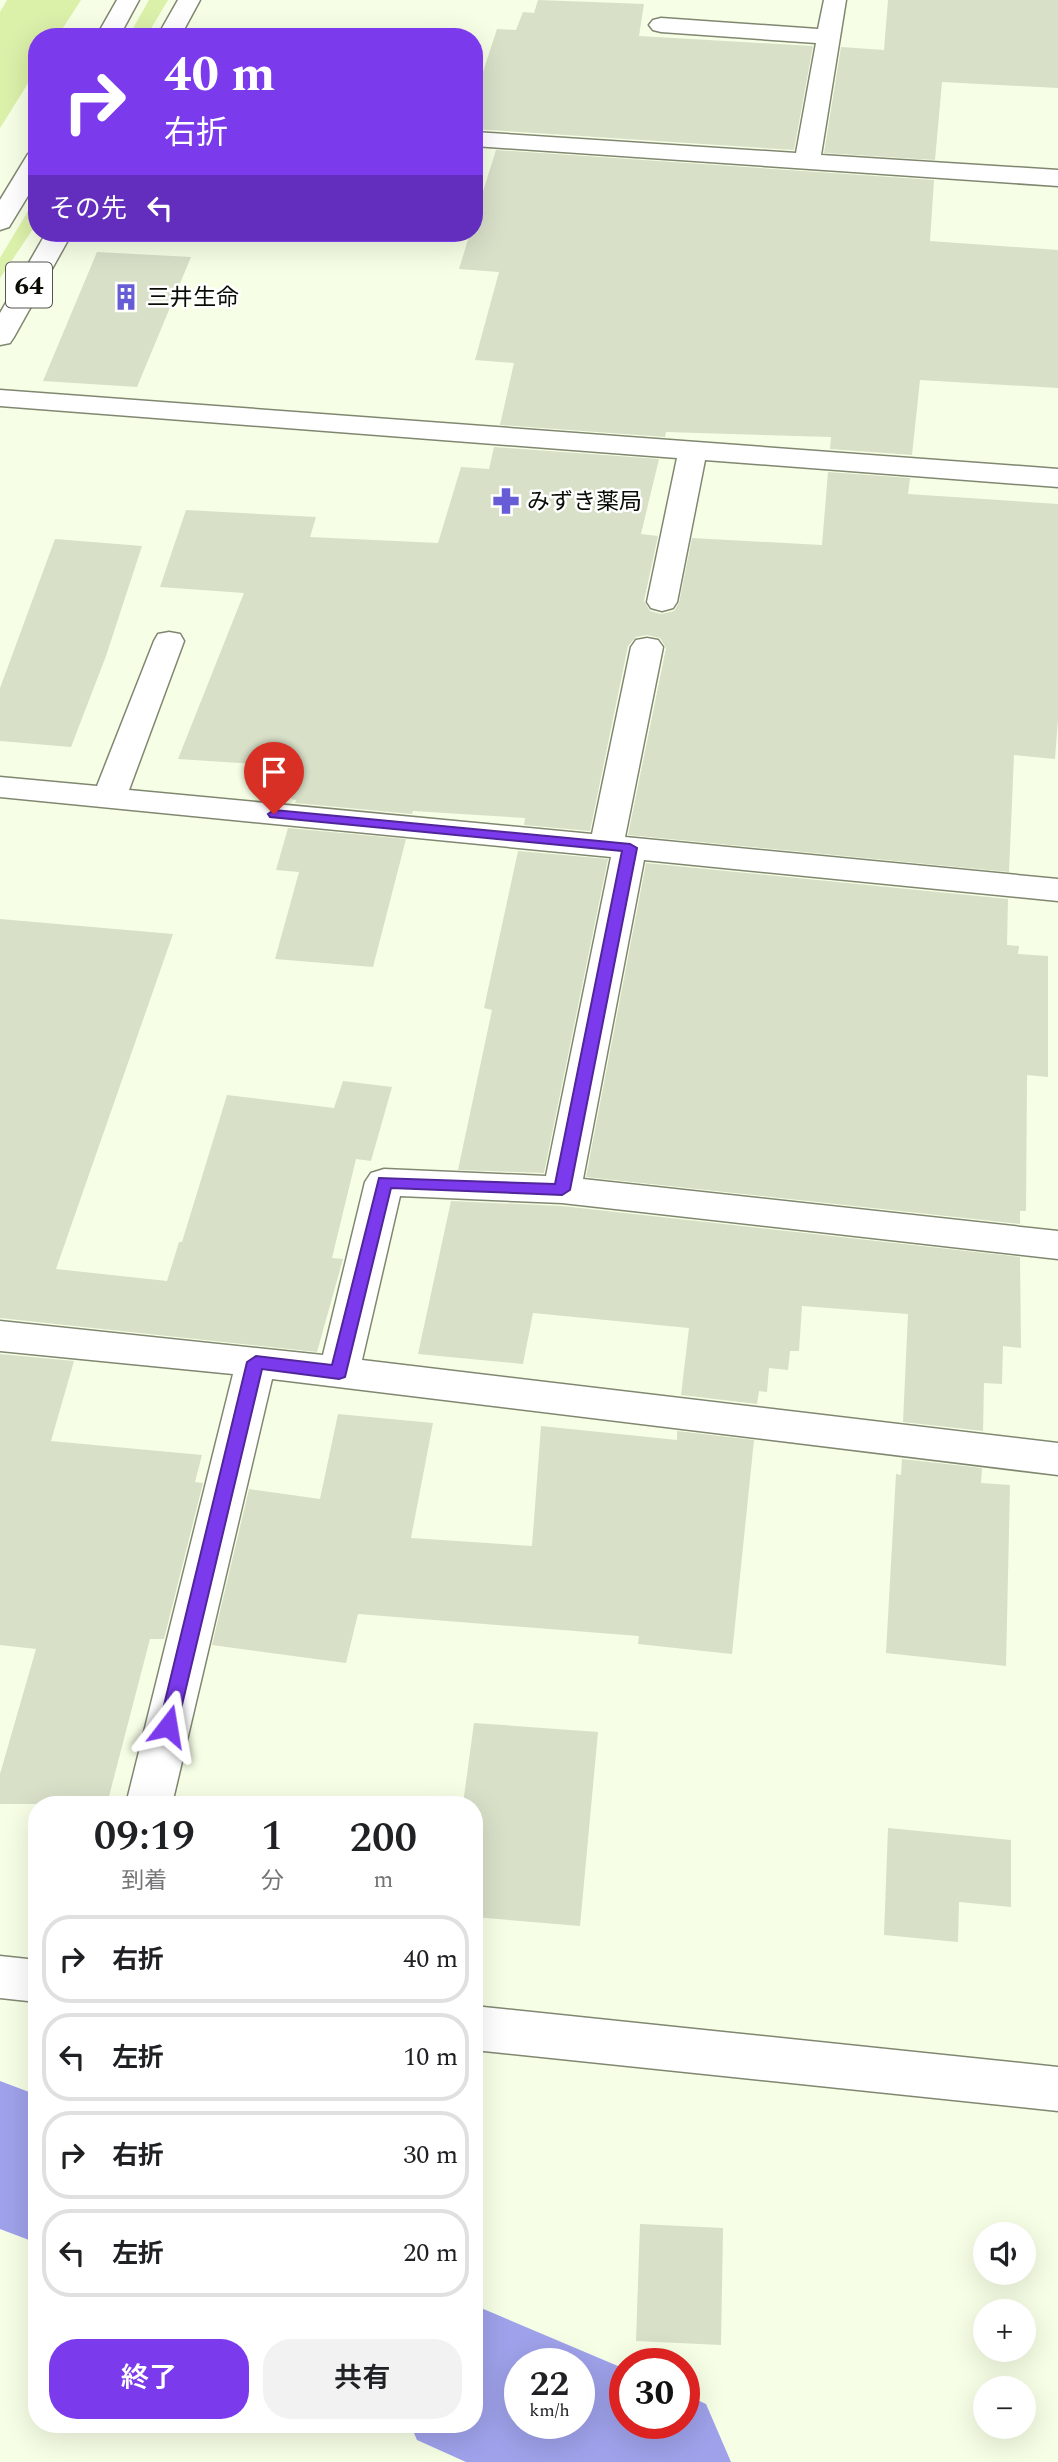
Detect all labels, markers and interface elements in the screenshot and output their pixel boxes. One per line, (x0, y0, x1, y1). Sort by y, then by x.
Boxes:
text: 40 m (164, 38, 275, 113)
icon: right (49, 56, 140, 147)
text: 右折 (164, 109, 228, 158)
text: その先 (49, 189, 127, 229)
icon: left (141, 189, 179, 227)
road number: 64 (6, 262, 52, 308)
place label: 三井生命 (147, 281, 239, 316)
building icon: 三井生命 (111, 282, 141, 312)
place label: みずき薬局 (527, 485, 642, 520)
pharmacy icon: みずき薬局 (491, 486, 521, 516)
pin (244, 742, 304, 814)
icon: arrive (255, 753, 293, 791)
position arrow (131, 1689, 205, 1763)
text: 09:19 (94, 1805, 195, 1868)
text: 1 (261, 1805, 283, 1868)
text: 200 (350, 1807, 417, 1870)
text: m (373, 1863, 393, 1898)
text: 到着 (121, 1864, 167, 1899)
text: 分 (261, 1864, 284, 1899)
text: 40 m (403, 1939, 458, 1979)
icon: right (53, 1940, 91, 1978)
text: 右折 (112, 1940, 164, 1980)
text: 10 m (403, 2037, 458, 2077)
icon: left (53, 2038, 91, 2076)
text: 左折 (112, 2038, 164, 2078)
text: 30 m (403, 2135, 458, 2175)
icon: right (53, 2136, 91, 2174)
text: 右折 (112, 2136, 164, 2176)
map controls (973, 2222, 1036, 2439)
button: sound (973, 2222, 1036, 2285)
text: 20 m (403, 2233, 458, 2273)
icon: left (53, 2234, 91, 2272)
text: 左折 (112, 2234, 164, 2274)
button: + (973, 2299, 1036, 2362)
button: 終了 (49, 2339, 249, 2419)
button: 共有 (263, 2339, 462, 2419)
speed limit sign: 30 (609, 2348, 700, 2439)
text: 22 (530, 2358, 569, 2411)
button: − (973, 2376, 1036, 2439)
text: km/h (529, 2397, 570, 2424)

